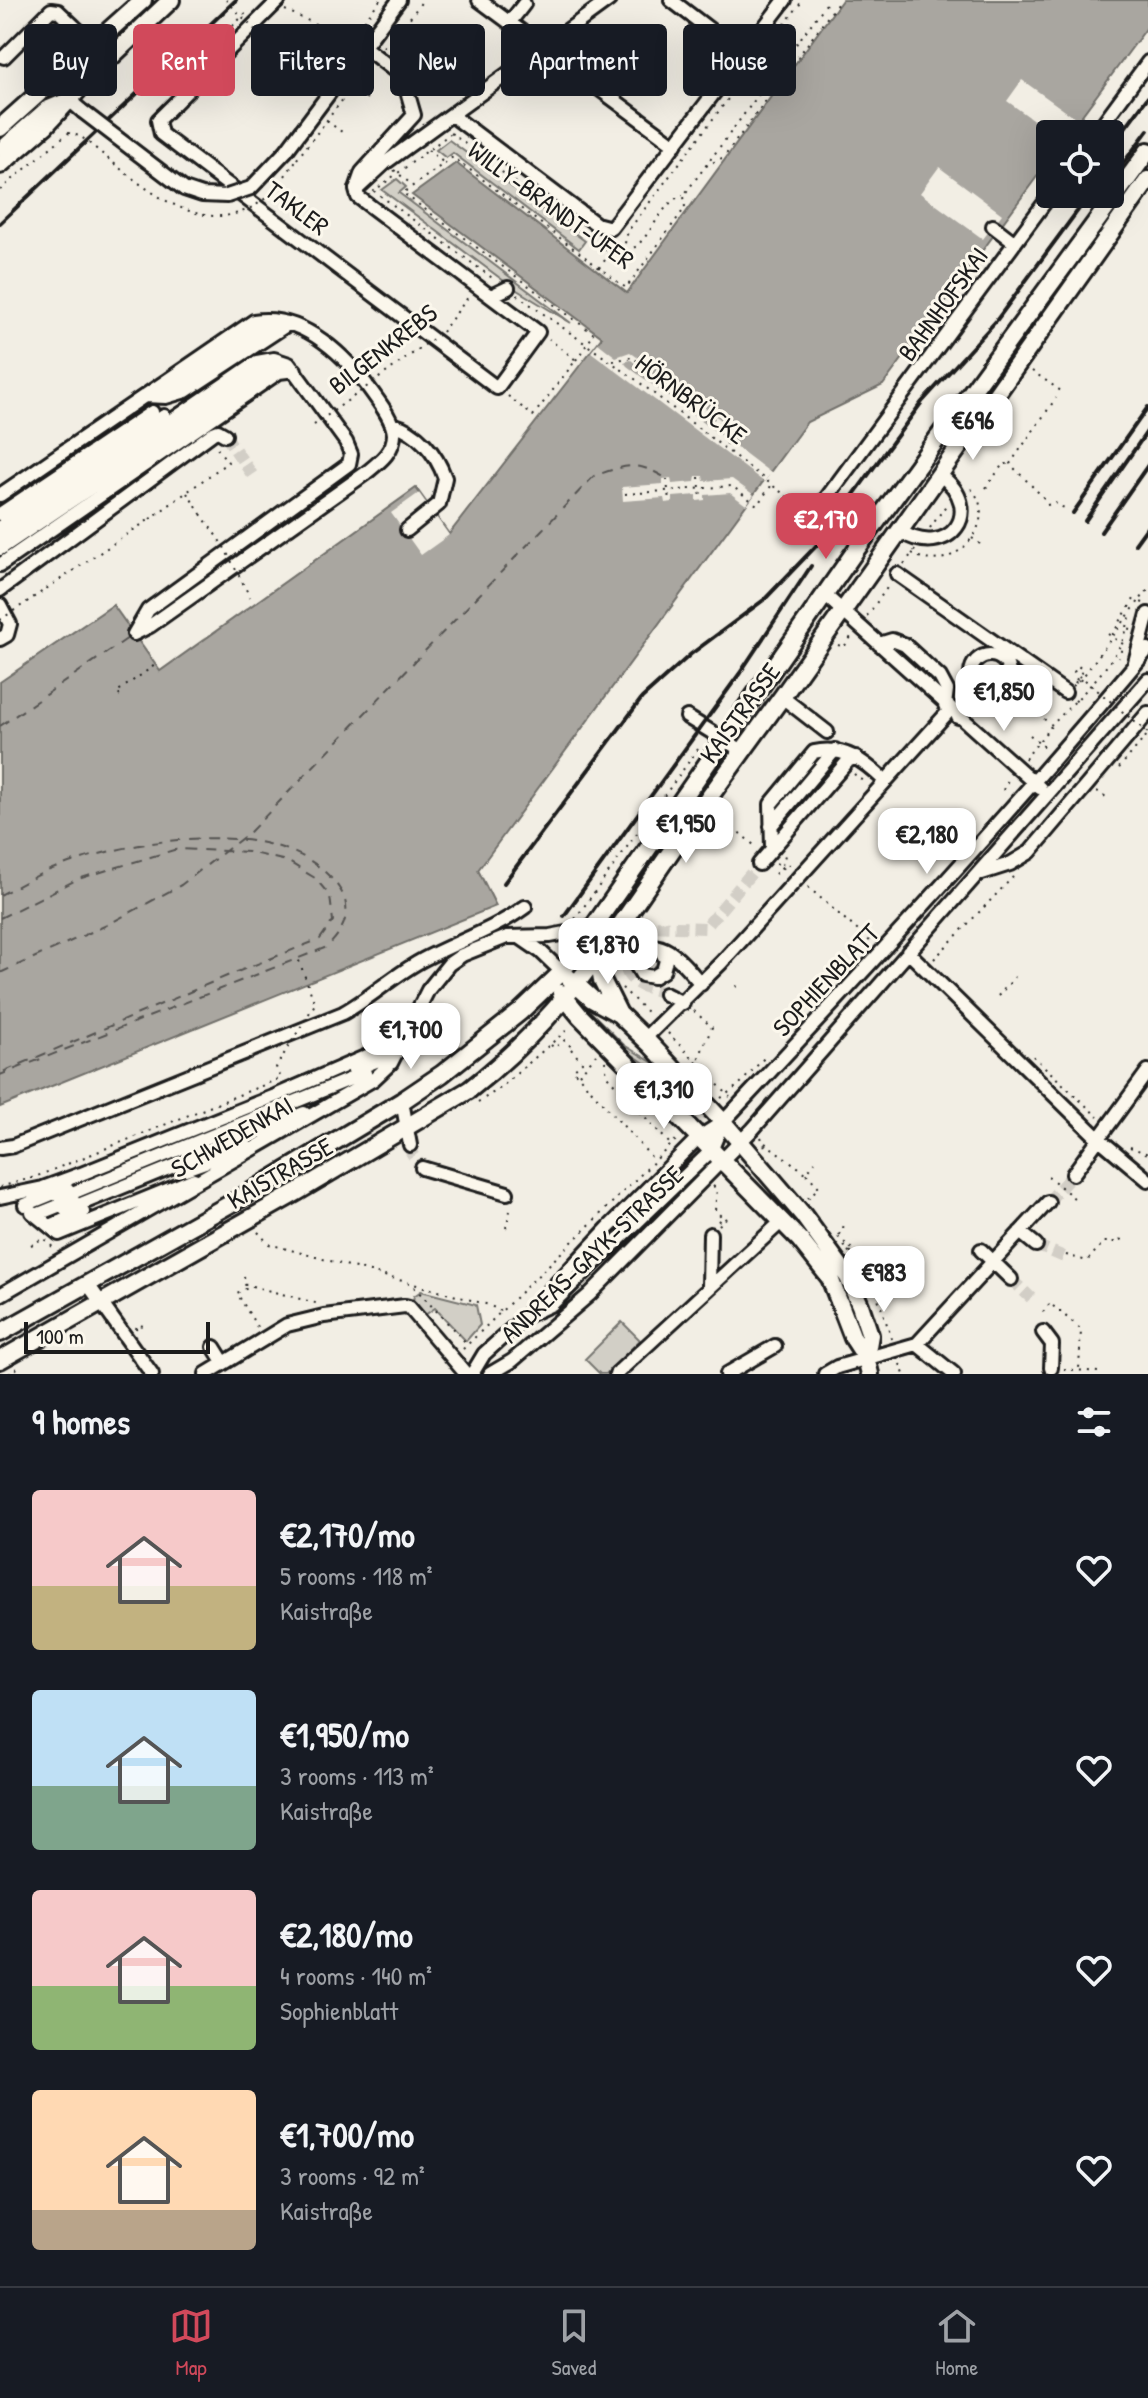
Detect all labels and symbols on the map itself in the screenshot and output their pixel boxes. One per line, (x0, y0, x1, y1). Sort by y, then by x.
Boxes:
street label: WILLY-BRANDT-UFER (461, 132, 642, 277)
street label: TAKLER (258, 172, 337, 243)
street label: BAHNHOFSKAI (889, 240, 996, 368)
street label: BILGENKREBS (321, 295, 444, 402)
street label: HÖRNBRÜCKE (629, 345, 755, 452)
pin: €696 (926, 394, 1020, 462)
pin: €2,170 (761, 493, 891, 561)
street label: KAISTRASSE (691, 655, 788, 770)
pin: €1,850 (939, 665, 1069, 733)
pin: €1,950 (621, 797, 751, 865)
pin: €2,180 (862, 808, 992, 876)
street label: SOPHIENBLATT (764, 915, 888, 1044)
pin: €1,870 (543, 918, 673, 986)
pin: €1,700 (346, 1003, 476, 1071)
pin: €1,310 (599, 1063, 729, 1131)
street label: SCHWEDENKAI (164, 1087, 299, 1186)
street label: KAISTRASSE (221, 1128, 339, 1217)
street label: ANDREAS-GAYK-STRASSE (492, 1157, 691, 1350)
pin: €983 (837, 1246, 931, 1314)
scale bar (24, 1318, 210, 1354)

